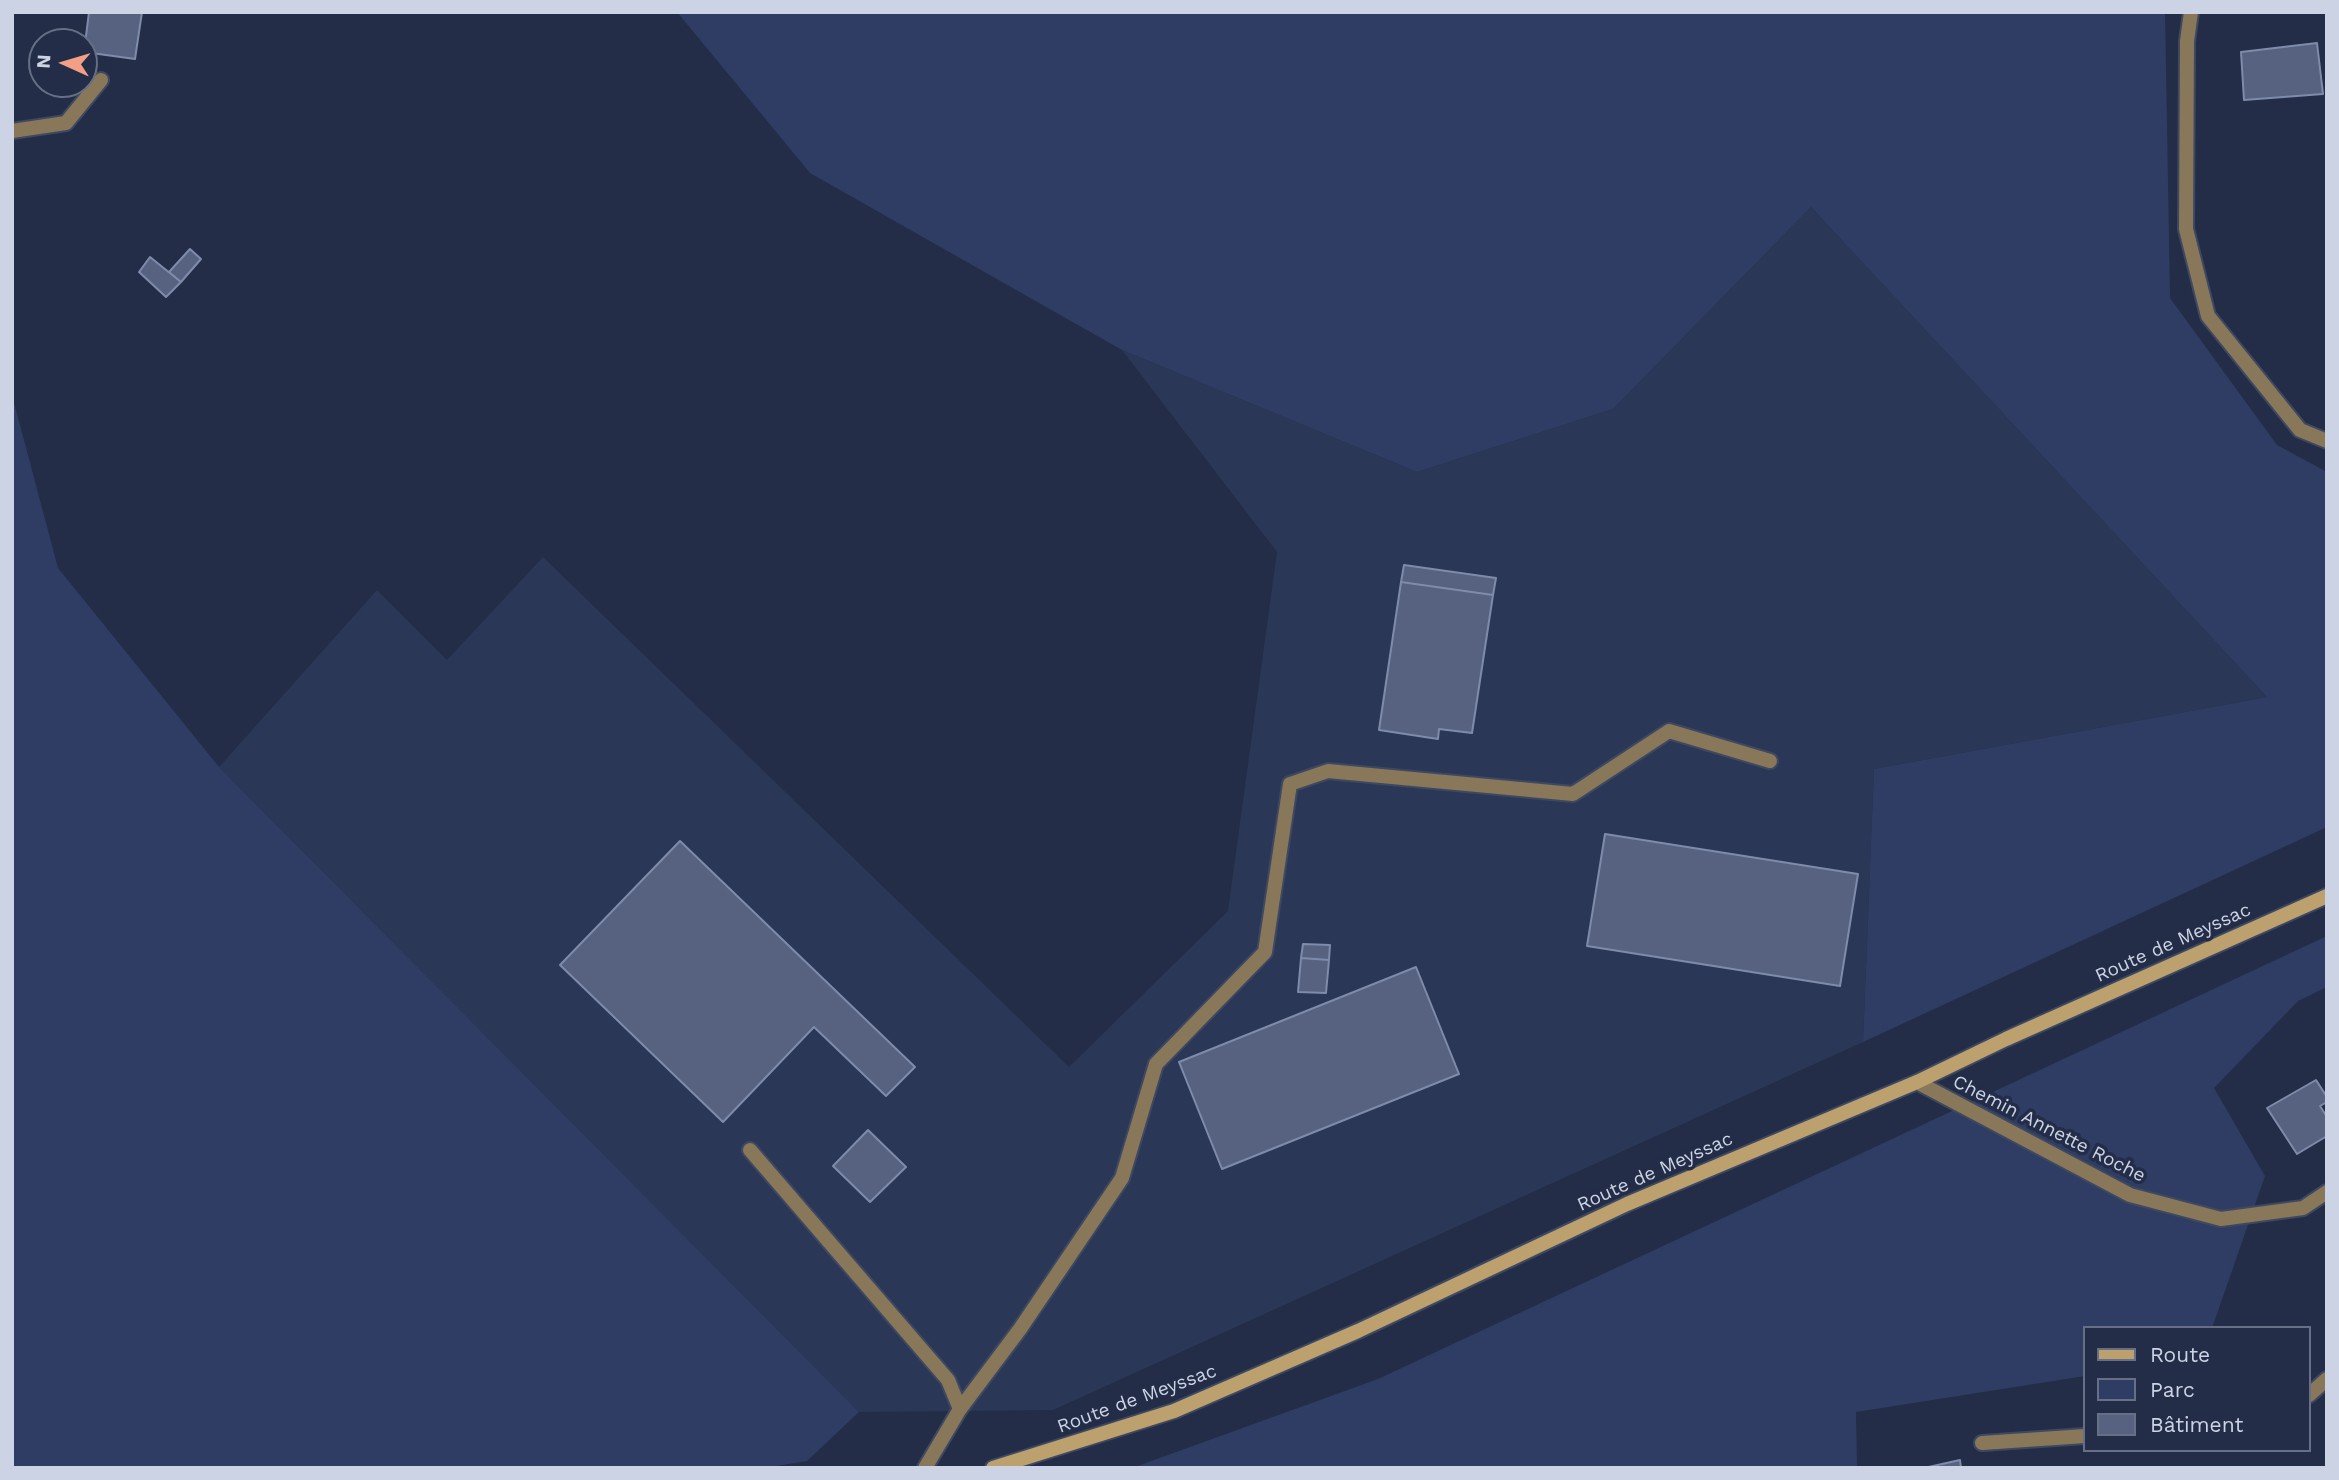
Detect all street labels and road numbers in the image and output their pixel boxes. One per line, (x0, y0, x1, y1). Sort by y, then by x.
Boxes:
street label: Route de Meyssac (2092, 898, 2254, 988)
street label: Chemin Annette Roche (1949, 1070, 2149, 1188)
street label: Route de Meyssac (1574, 1127, 1736, 1217)
street label: Route de Meyssac (1054, 1360, 1220, 1438)

